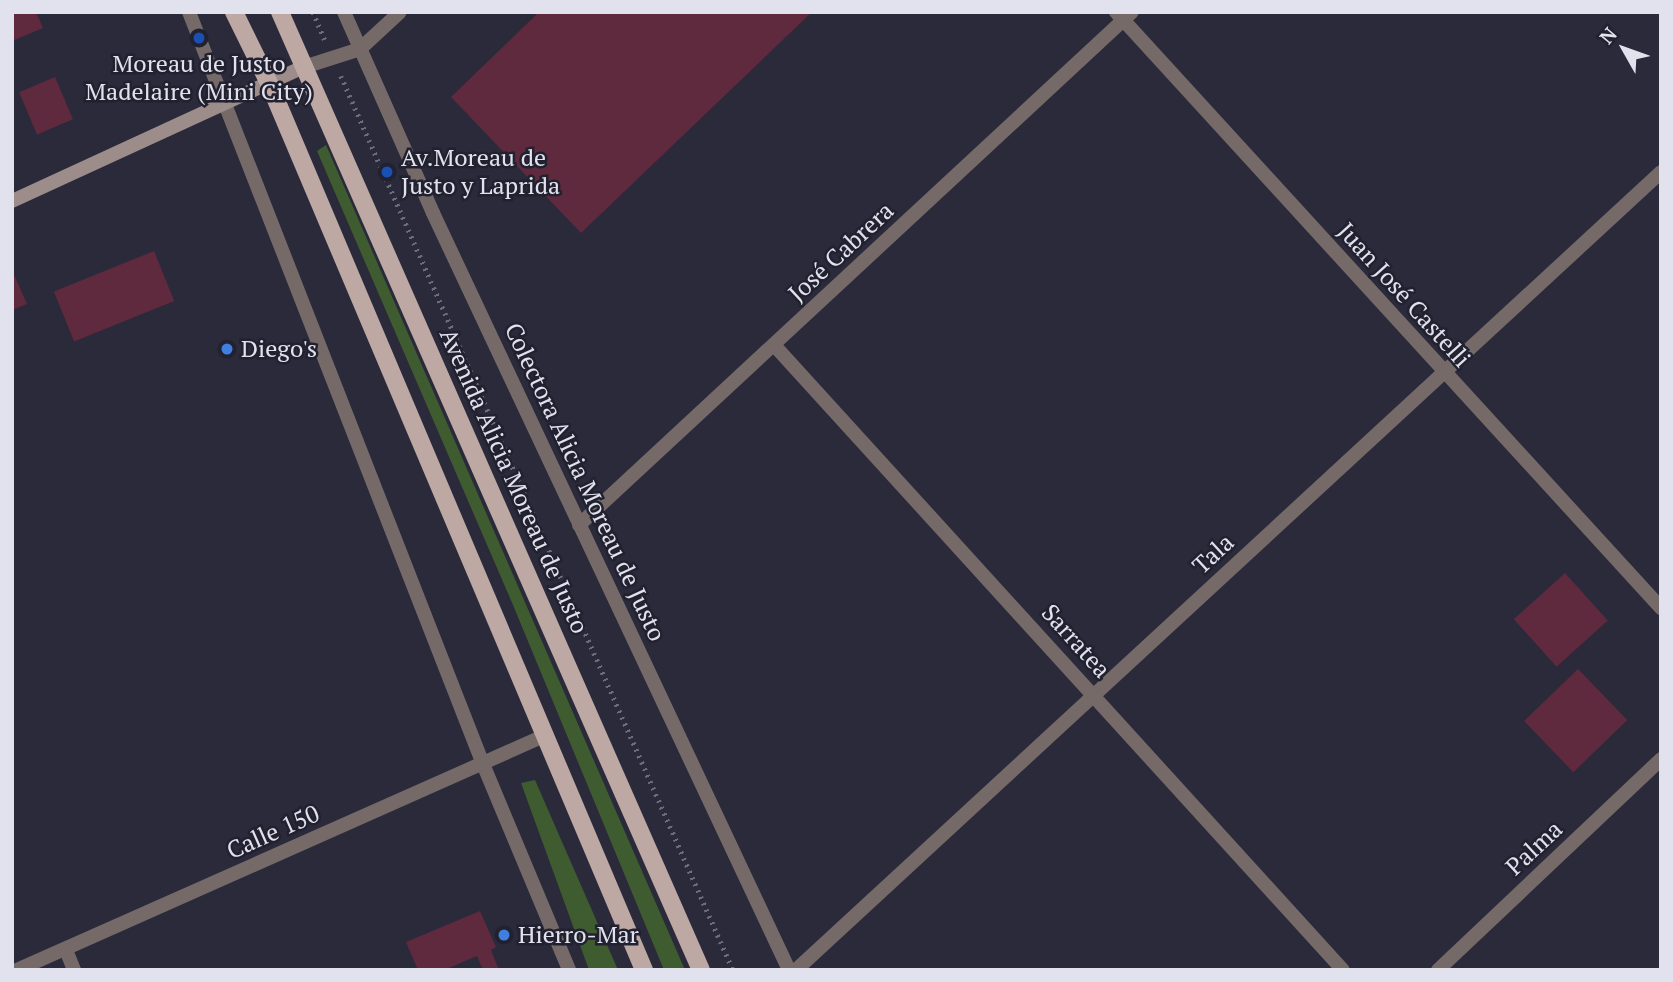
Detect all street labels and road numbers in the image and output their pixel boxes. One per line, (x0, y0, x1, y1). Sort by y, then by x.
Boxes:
street label: José Cabrera (783, 196, 899, 308)
street label: Juan José Castelli (1332, 217, 1476, 373)
street label: Colectora Alicia Moreau de Justo (498, 318, 672, 646)
street label: Avenida Alicia Moreau de Justo (433, 324, 595, 638)
street label: Tala (1187, 528, 1239, 580)
street label: Sarratea (1036, 598, 1116, 684)
street label: Calle 150 (222, 799, 324, 865)
street label: Palma (1500, 815, 1568, 881)

